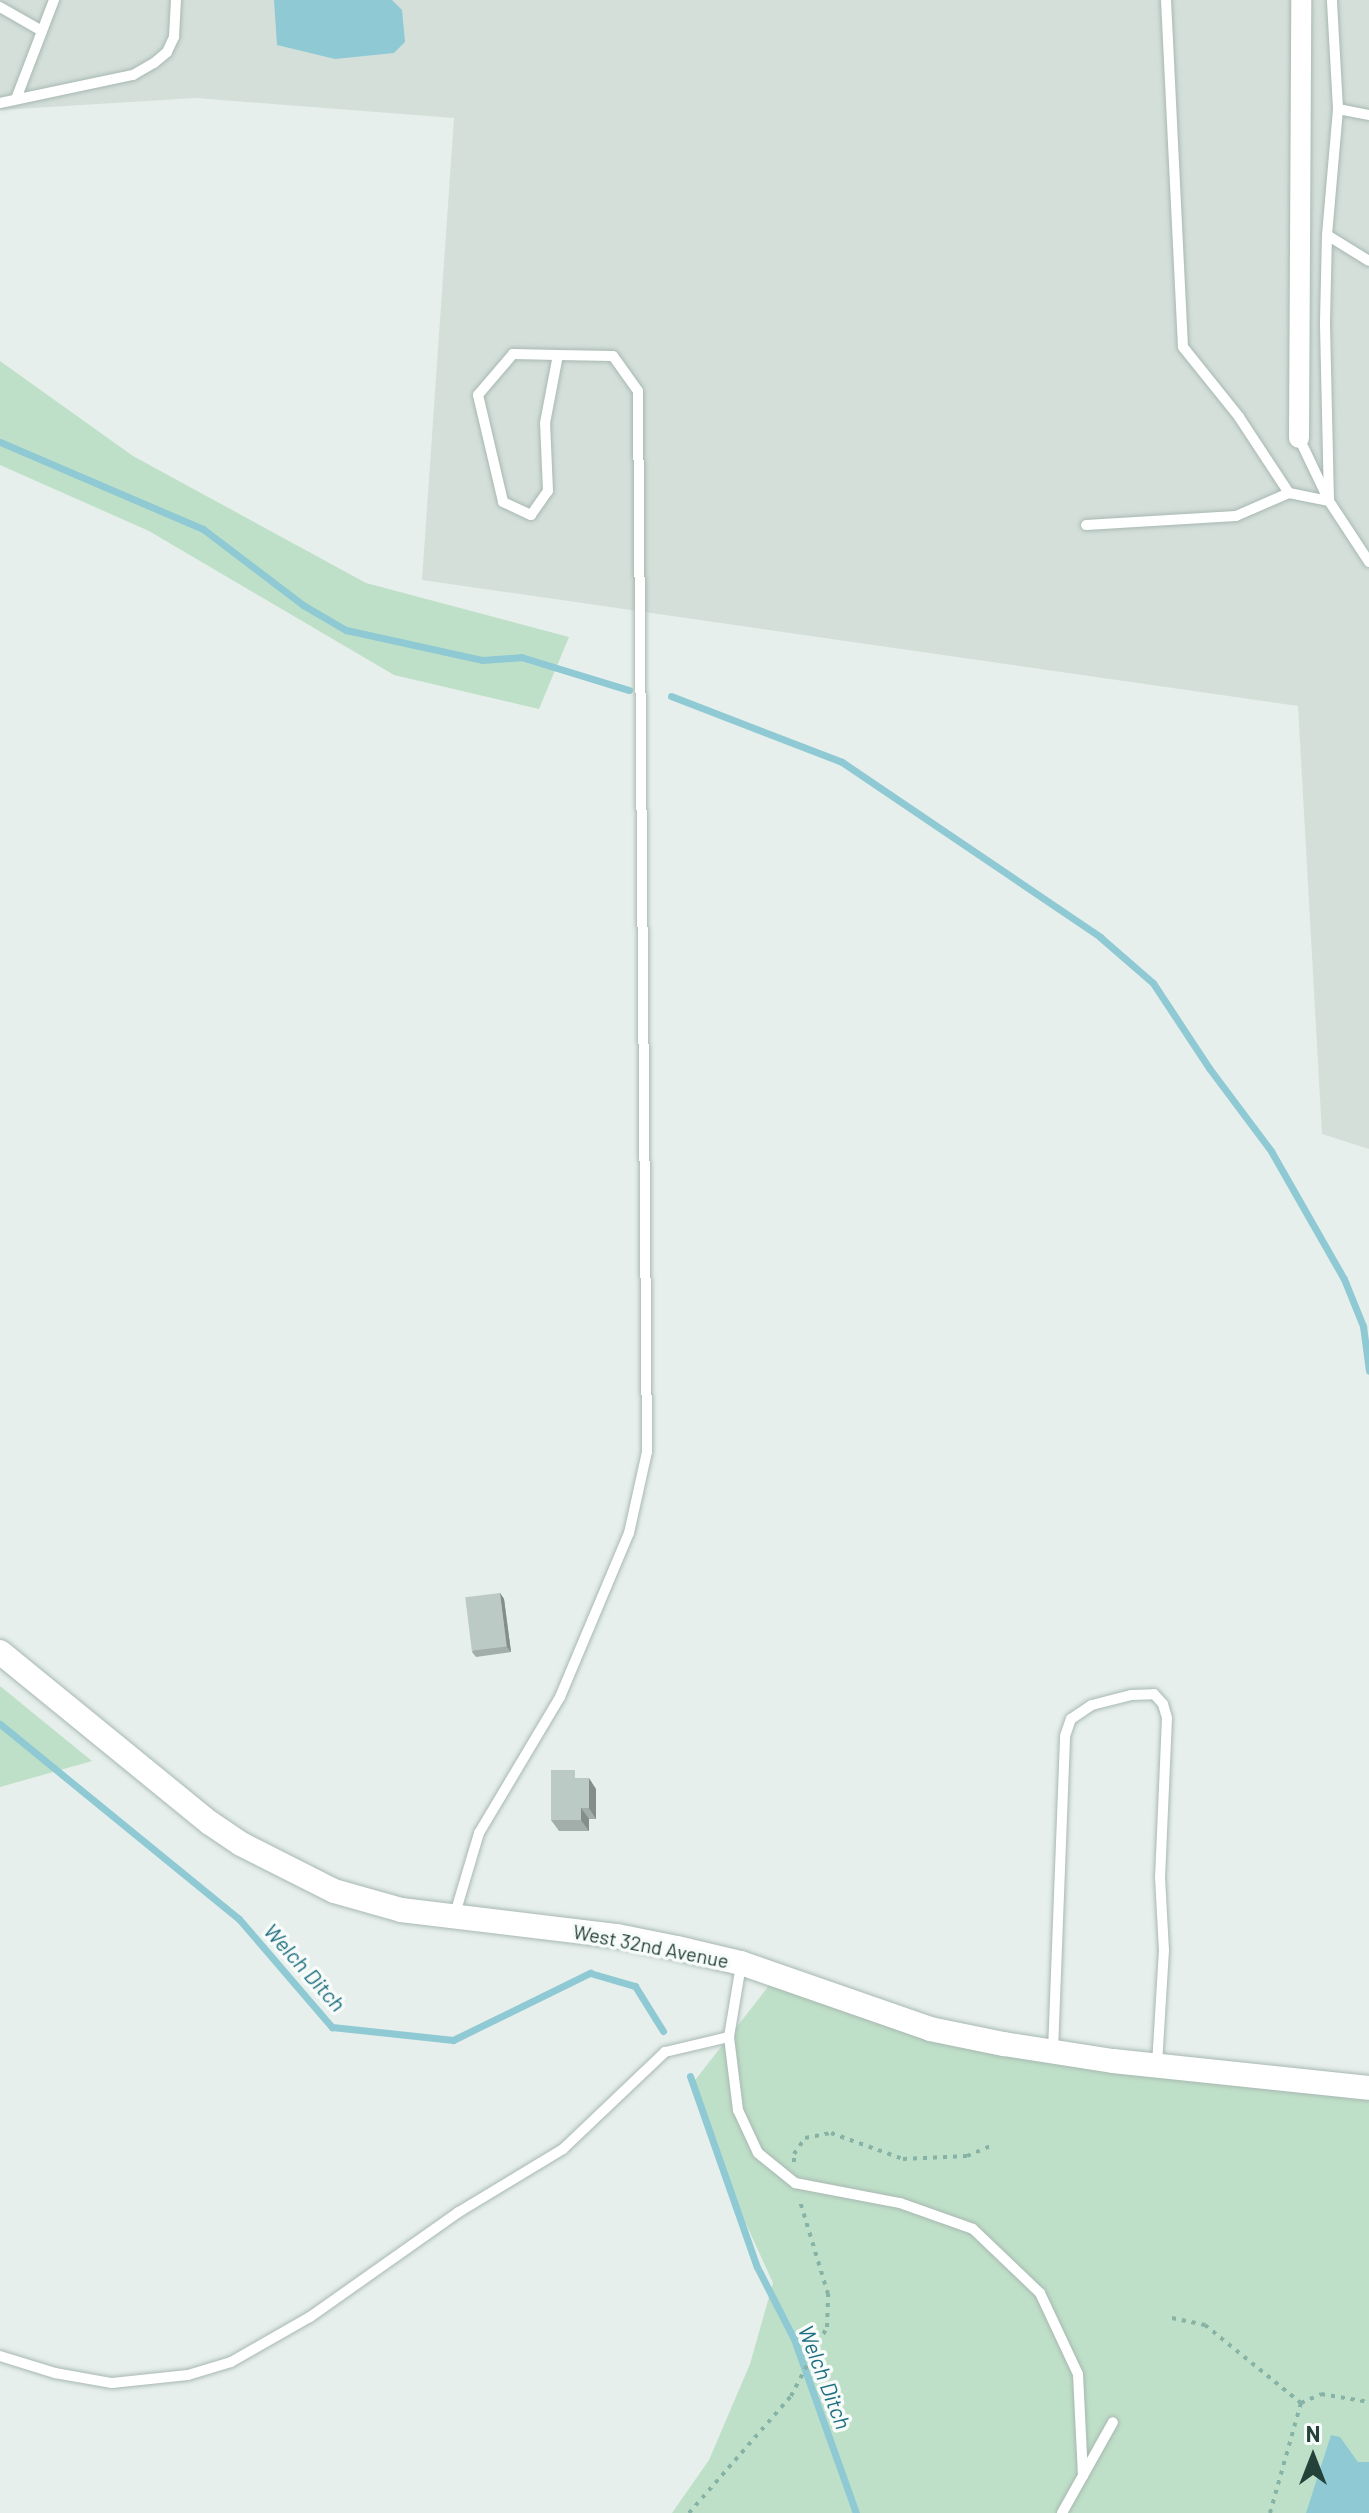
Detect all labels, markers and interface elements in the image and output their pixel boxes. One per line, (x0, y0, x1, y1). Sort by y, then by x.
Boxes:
water label: Welch Ditch (259, 1917, 351, 2017)
street label: West 32nd Avenue (571, 1919, 731, 1973)
water label: Welch Ditch (793, 2321, 857, 2433)
north arrow (1273, 2417, 1353, 2497)
text: N (1306, 2420, 1320, 2446)

